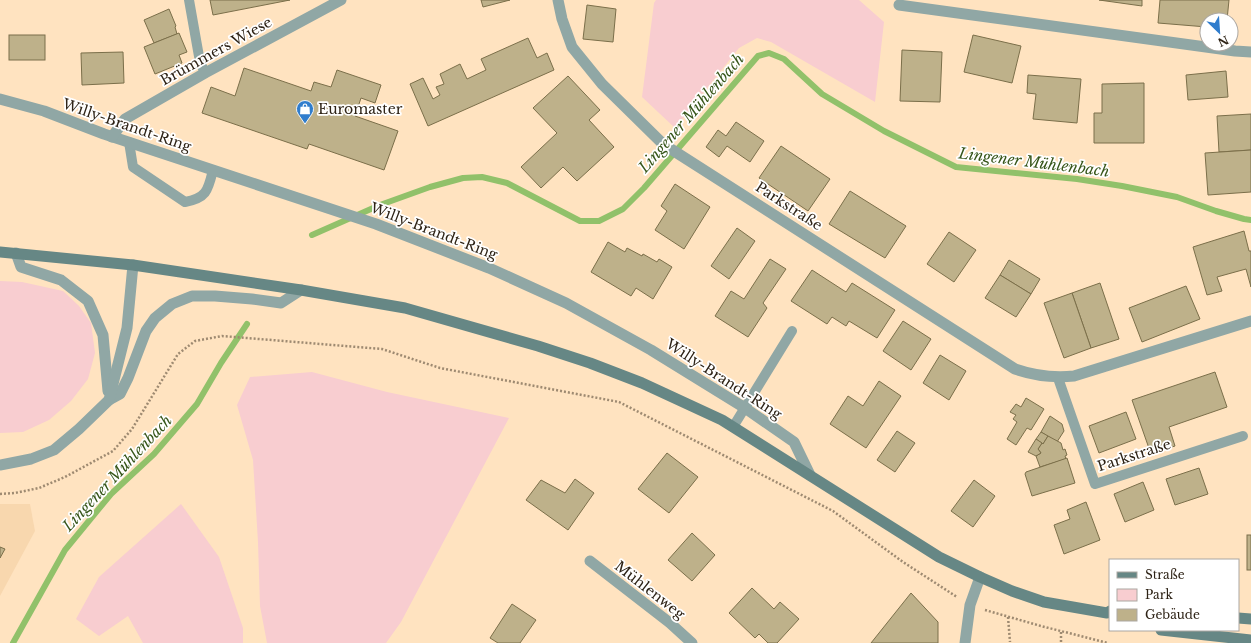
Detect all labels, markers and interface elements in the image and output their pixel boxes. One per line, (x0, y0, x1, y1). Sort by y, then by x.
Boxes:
north arrow (1199, 12, 1239, 52)
street label: Brümmers Wiese (157, 13, 275, 89)
text: N (1215, 33, 1231, 50)
water label: Lingener Mühlenbach (633, 49, 748, 177)
street label: Willy-Brandt-Ring (59, 94, 194, 156)
shop icon: Euromaster (295, 99, 315, 124)
place label: Euromaster (318, 100, 403, 118)
water label: Lingener Mühlenbach (957, 143, 1111, 181)
street label: Parkstraße (752, 178, 826, 234)
street label: Willy-Brandt-Ring (367, 198, 501, 264)
street label: Willy-Brandt-Ring (662, 334, 786, 424)
water label: Lingener Mühlenbach (58, 411, 176, 536)
street label: Parkstraße (1095, 435, 1173, 475)
street label: Mühlenweg (611, 557, 689, 623)
legend (1109, 559, 1239, 631)
text: Straße (1145, 567, 1185, 582)
text: Park (1145, 587, 1173, 602)
text: Gebäude (1145, 607, 1200, 622)

